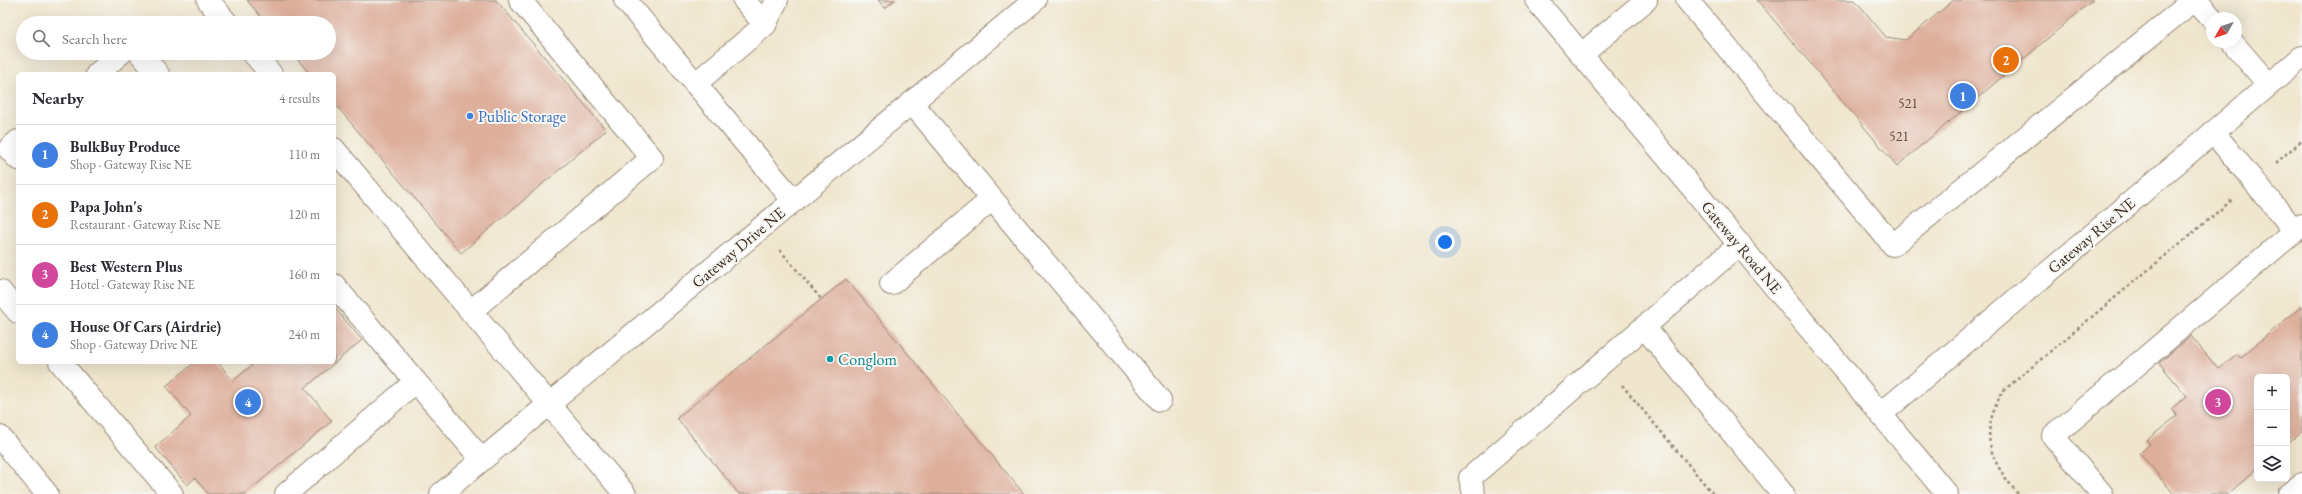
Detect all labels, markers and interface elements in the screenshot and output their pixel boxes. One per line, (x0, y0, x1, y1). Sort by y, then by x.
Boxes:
north arrow (2206, 12, 2242, 48)
search box (16, 16, 336, 60)
icon: search (30, 27, 52, 49)
text: Search here (62, 29, 127, 48)
pin: 2 (1993, 45, 2019, 75)
pin: 1 (1950, 81, 1976, 111)
text: Nearby (32, 87, 84, 109)
text: 4 results (279, 90, 320, 107)
house number: 521 (1898, 94, 1918, 112)
place label: Public Storage (478, 106, 566, 127)
marker: Public Storage (465, 111, 475, 121)
house number: 521 (1889, 127, 1909, 145)
text: BulkBuy Produce (70, 137, 180, 156)
text: 1 (42, 146, 48, 163)
text: 110 m (289, 146, 320, 163)
text: Shop · Gateway Rise NE (70, 156, 192, 173)
street label: Gateway Rise NE (2043, 193, 2139, 278)
text: Papa John's (70, 197, 142, 216)
street label: Gateway Road NE (1697, 197, 1787, 298)
street label: Gateway Drive NE (687, 202, 789, 293)
text: 2 (42, 206, 48, 223)
text: 120 m (289, 206, 320, 223)
text: Restaurant · Gateway Rise NE (70, 216, 221, 233)
your location (1435, 232, 1455, 252)
text: Best Western Plus (70, 257, 183, 276)
text: 3 (42, 266, 48, 283)
text: 160 m (289, 266, 320, 283)
text: Hotel · Gateway Rise NE (70, 276, 195, 293)
text: House Of Cars (Airdrie) (70, 317, 221, 336)
text: 4 (42, 326, 48, 343)
text: 240 m (289, 326, 320, 343)
text: Shop · Gateway Drive NE (70, 336, 198, 353)
place label: Conglom (838, 349, 897, 370)
marker: Conglom (825, 354, 835, 364)
map controls (2254, 374, 2290, 482)
button: + (2254, 374, 2290, 410)
pin: 4 (235, 387, 261, 417)
pin: 3 (2205, 387, 2231, 417)
button: − (2254, 410, 2290, 446)
button: layers (2254, 446, 2290, 482)

